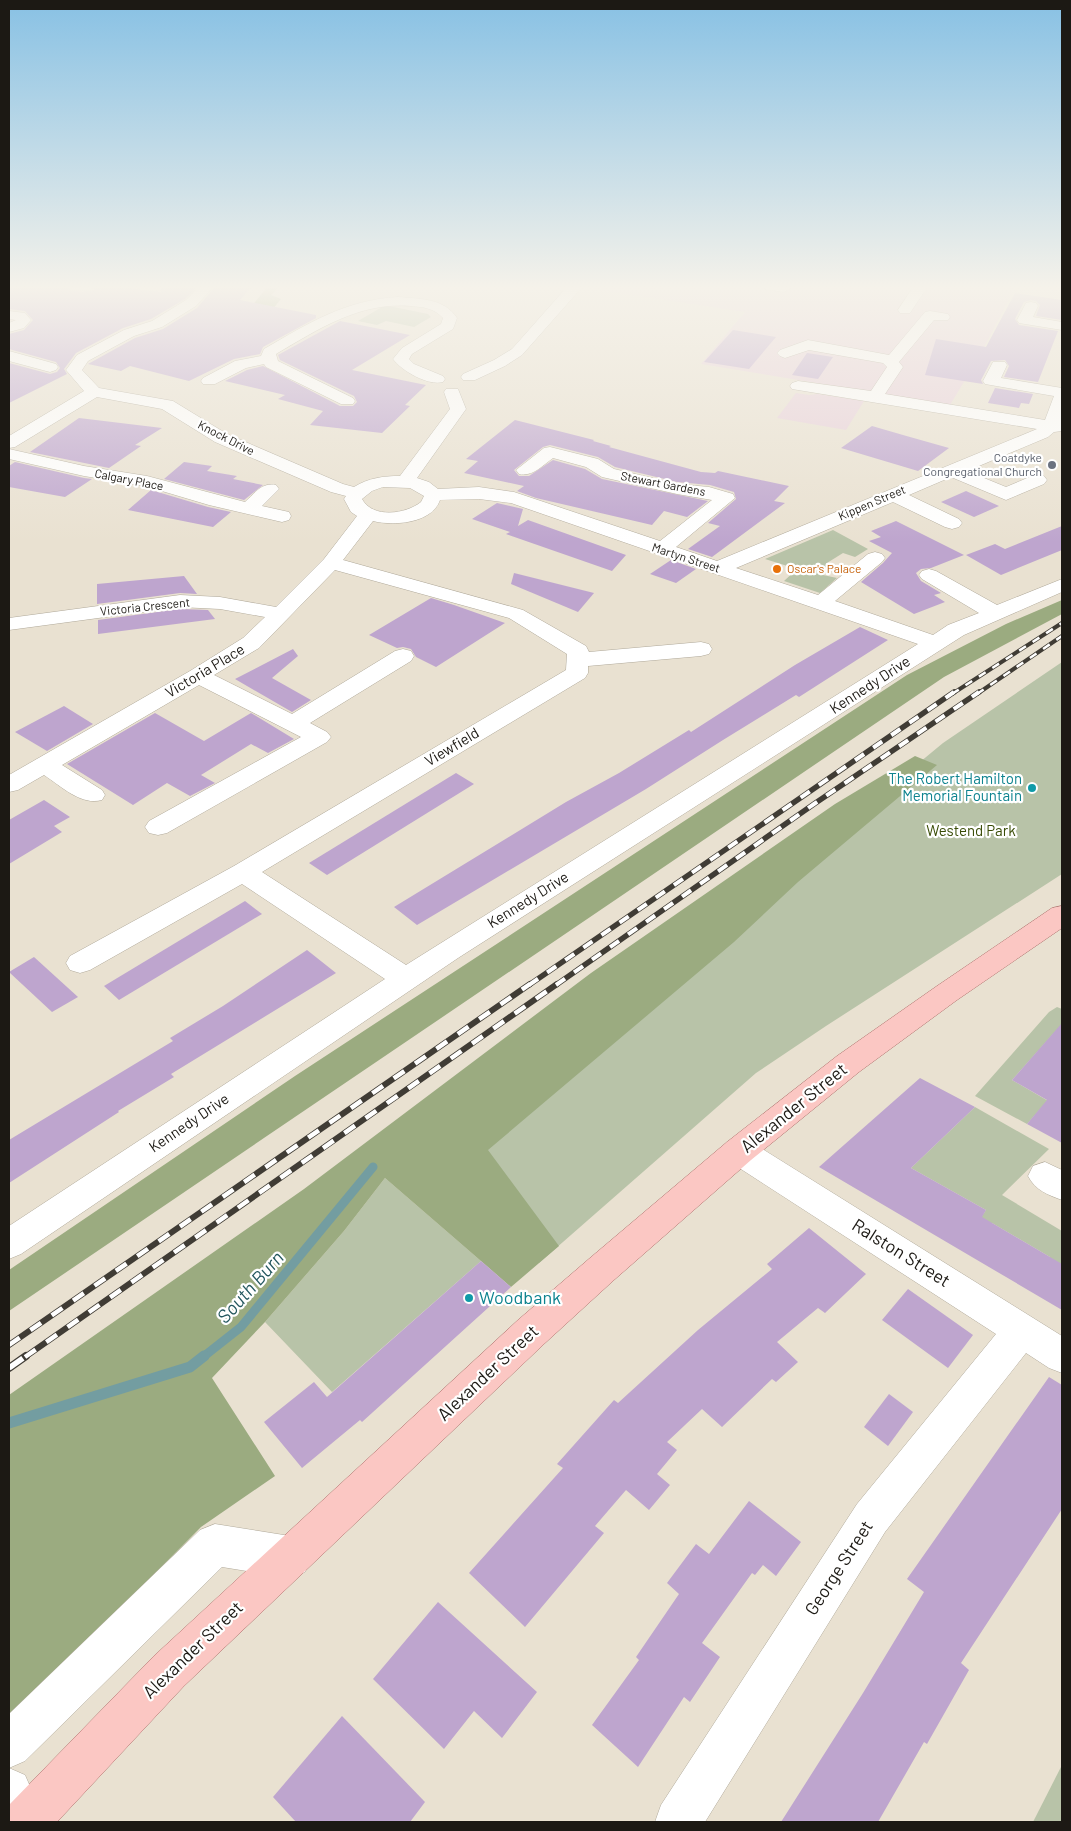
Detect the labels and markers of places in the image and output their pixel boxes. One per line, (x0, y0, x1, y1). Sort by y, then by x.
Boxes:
place label: Coatdyke Congregational Church (923, 450, 1042, 478)
marker: Coatdyke Congregational Church (1046, 459, 1058, 471)
place label: Oscar's Palace (787, 561, 861, 575)
marker: Oscar's Palace (771, 563, 783, 575)
place label: The Robert Hamilton Memorial Fountain (888, 769, 1022, 804)
marker: The Robert Hamilton Memorial Fountain (1026, 782, 1038, 794)
place label: Woodbank (479, 1286, 561, 1308)
marker: Woodbank (463, 1292, 475, 1304)

